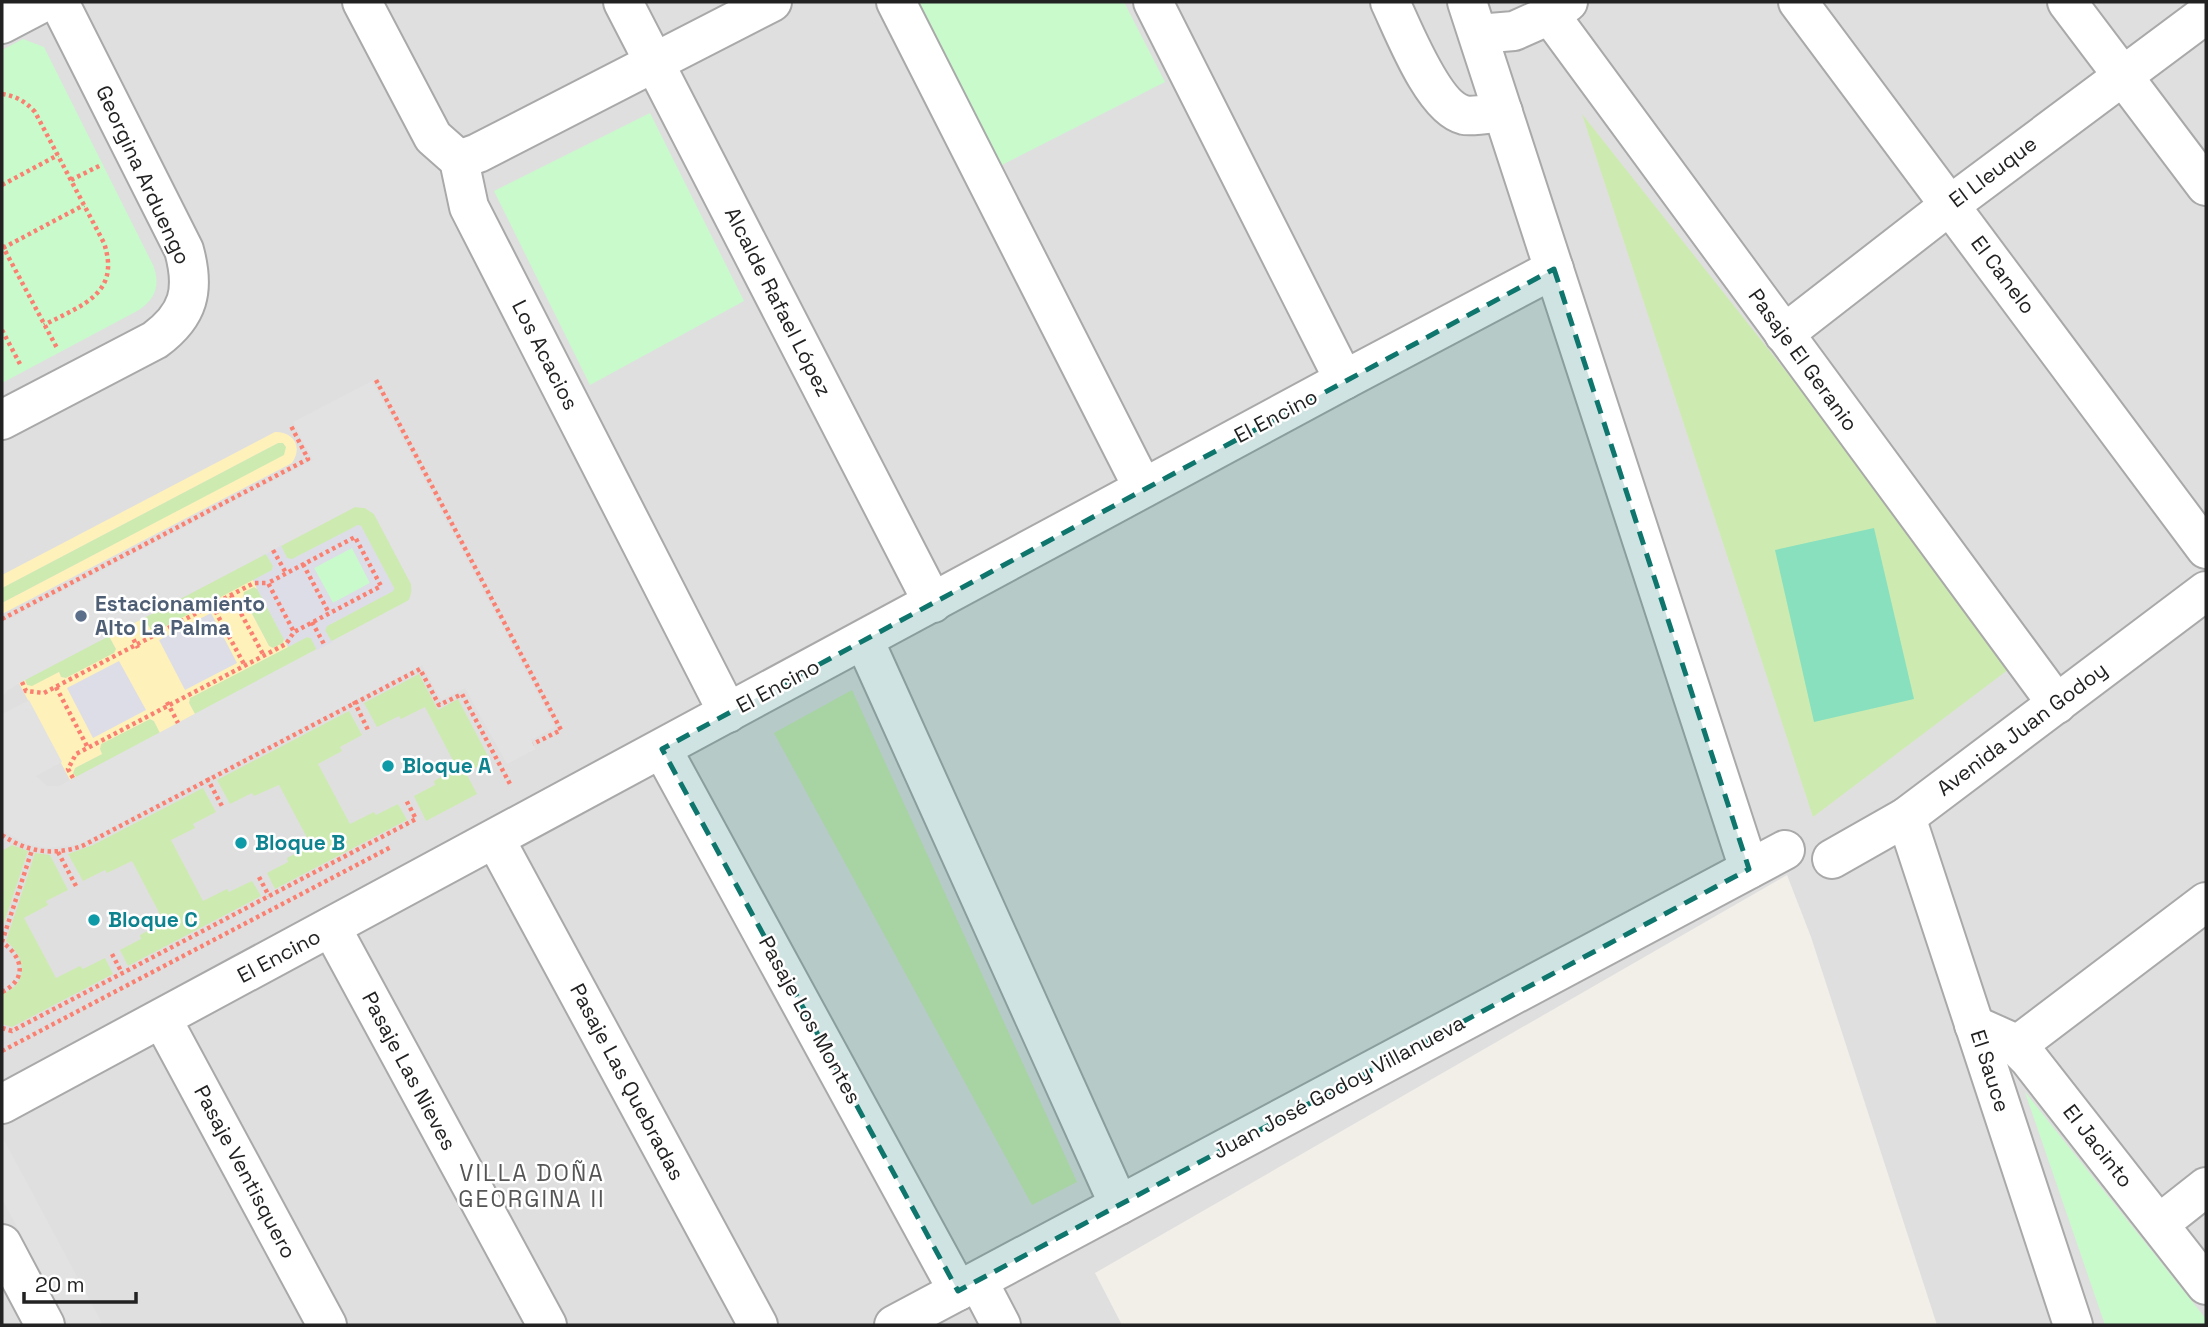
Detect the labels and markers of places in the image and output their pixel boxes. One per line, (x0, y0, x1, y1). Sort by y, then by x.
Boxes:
place label: Estacionamiento Alto La Palma (95, 590, 265, 641)
marker: Estacionamiento Alto La Palma (73, 608, 89, 624)
place label: Bloque A (402, 752, 491, 779)
marker: Bloque A (380, 758, 396, 774)
place label: Bloque B (255, 829, 345, 856)
marker: Bloque B (233, 835, 249, 851)
place label: Bloque C (108, 906, 198, 933)
marker: Bloque C (86, 912, 102, 928)

